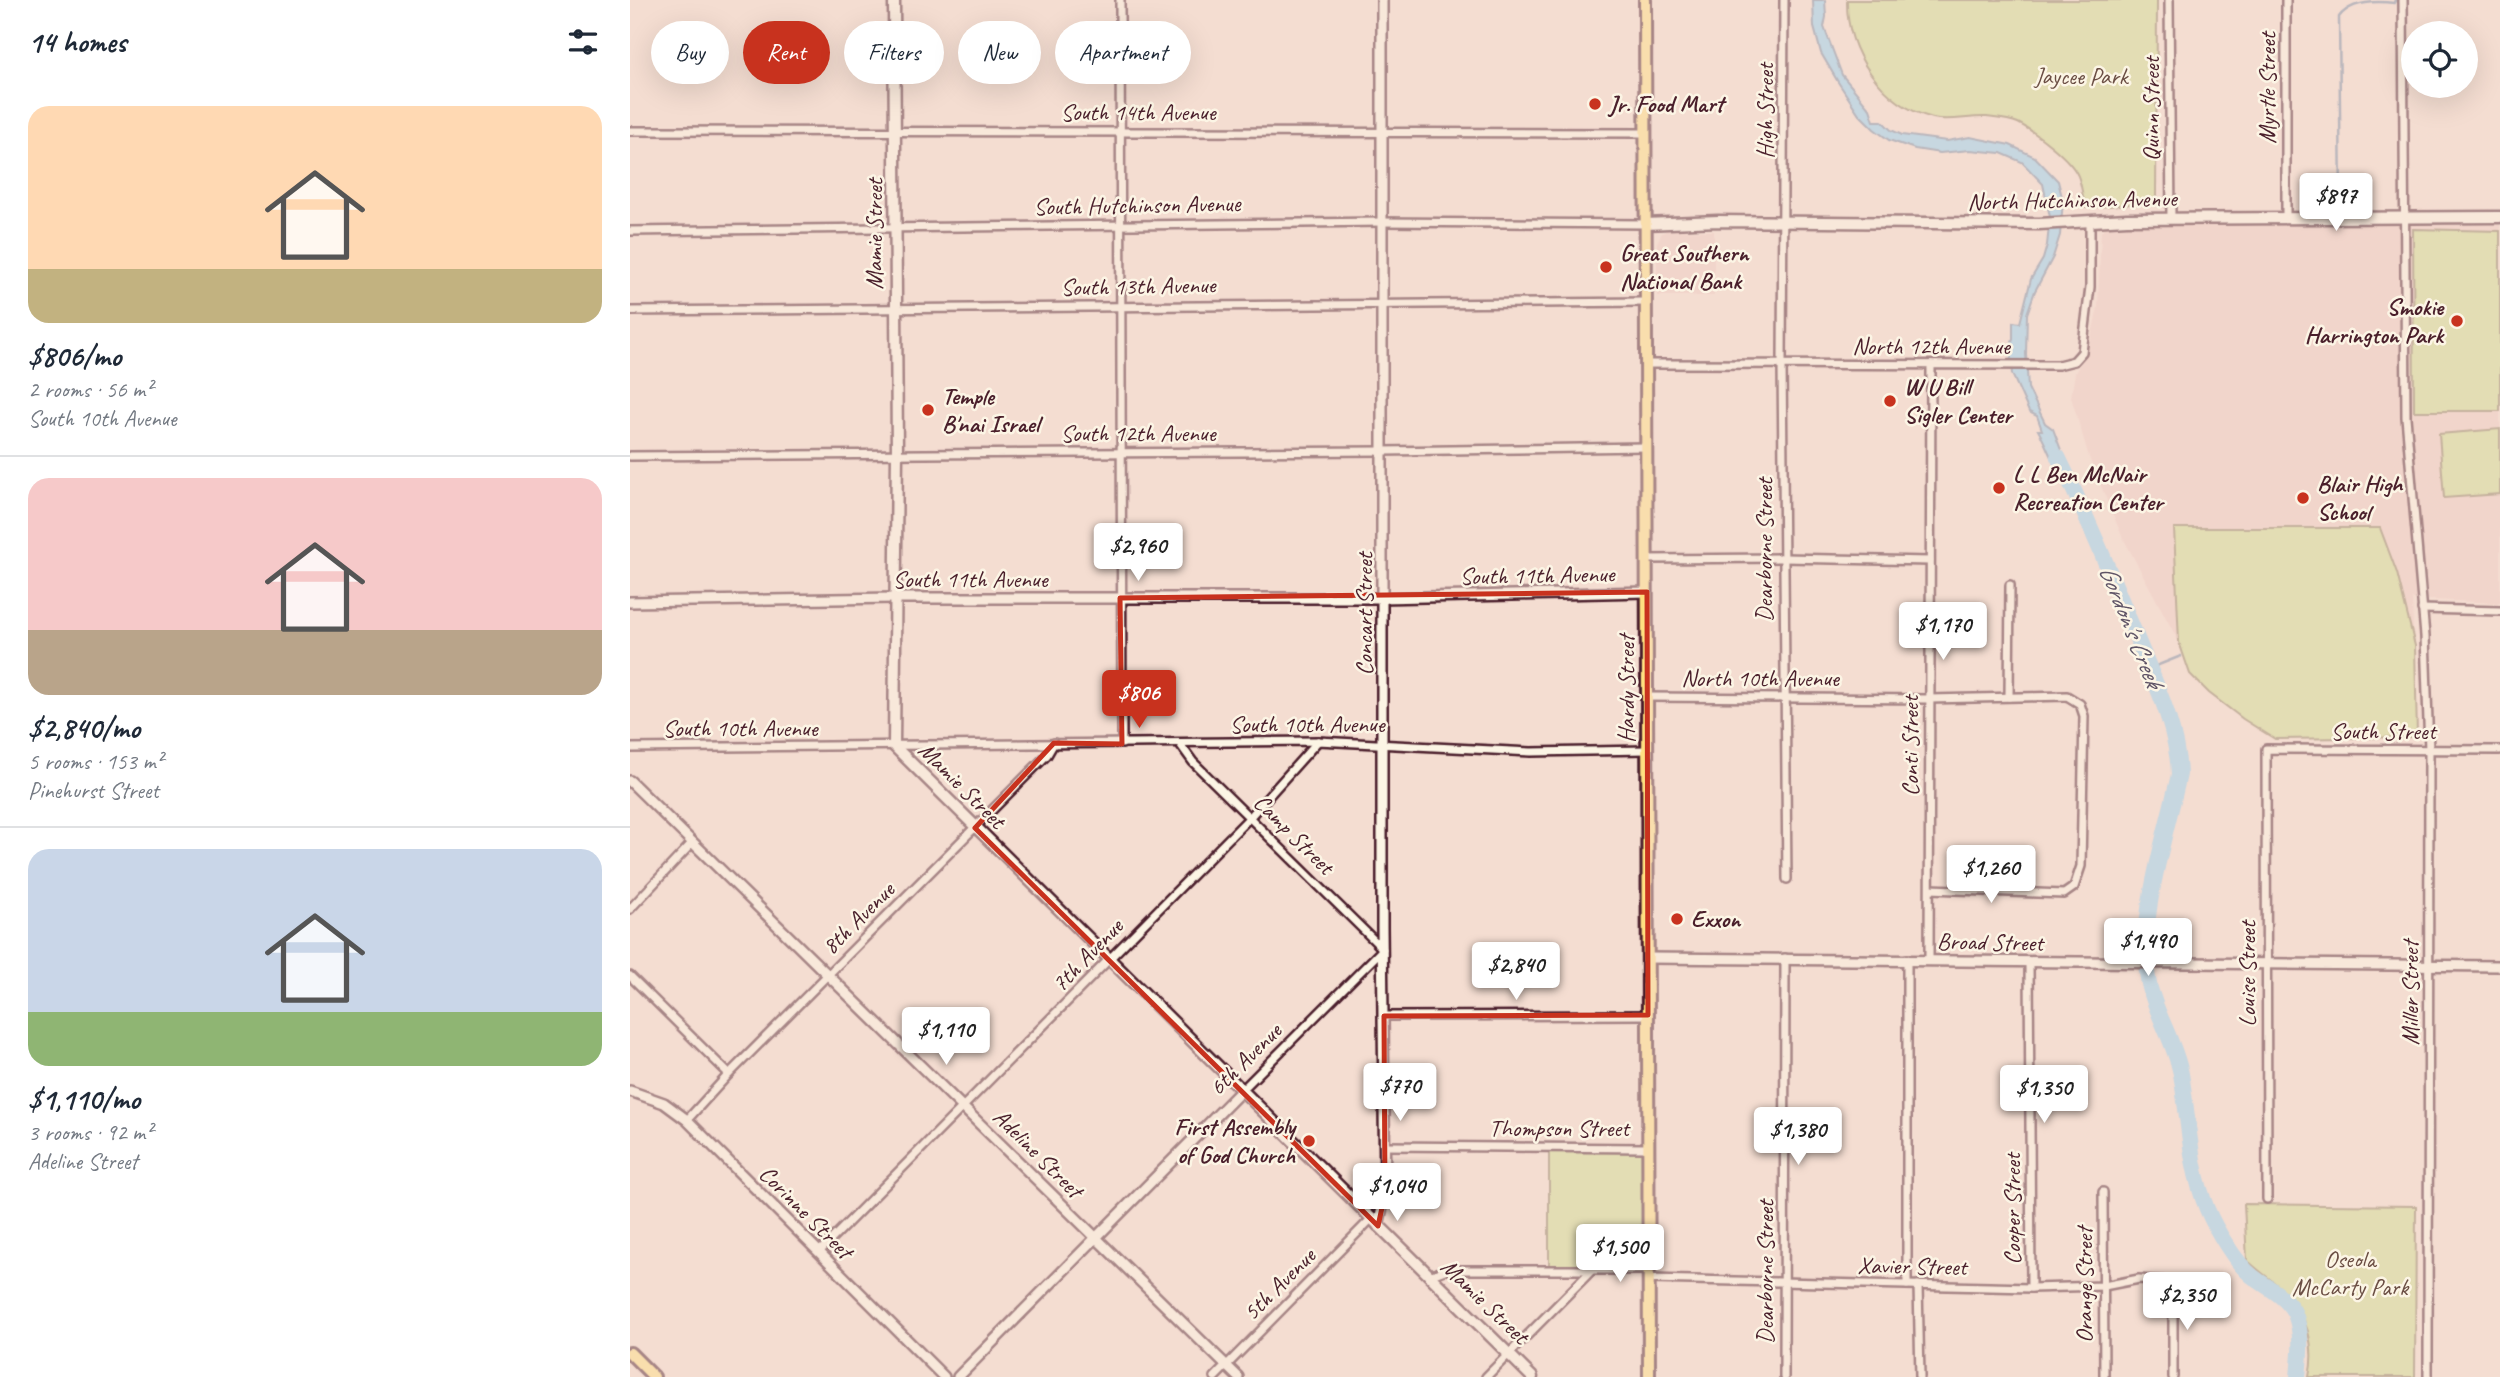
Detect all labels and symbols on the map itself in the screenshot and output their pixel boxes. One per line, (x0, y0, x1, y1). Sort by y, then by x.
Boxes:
street label: Myrtle Street (2252, 30, 2282, 144)
street label: Quinn Street (2136, 55, 2166, 161)
street label: High Street (1750, 61, 1780, 159)
park label: Jaycee Park (2033, 61, 2130, 91)
place label: Jr. Food Mart (1607, 89, 1727, 119)
marker: Jr. Food Mart (1587, 96, 1603, 112)
street label: South 14th Avenue (1061, 97, 1218, 127)
pin: $897 (2295, 174, 2377, 233)
street label: Mamie Street (859, 176, 889, 290)
street label: North Hutchinson Avenue (1967, 183, 2179, 217)
street label: South Hutchinson Avenue (1033, 188, 1243, 222)
place label: Great Southern National Bank (1620, 238, 1751, 296)
marker: Great Southern National Bank (1598, 259, 1614, 275)
street label: South 13th Avenue (1060, 270, 1218, 302)
place label: Smokie Harrington Park (2305, 292, 2445, 350)
marker: Smokie Harrington Park (2449, 313, 2465, 329)
street label: North 12th Avenue (1852, 331, 2012, 361)
place label: W U Bill Sigler Center (1904, 372, 2014, 430)
place label: Temple B'nai Israel (942, 381, 1044, 439)
marker: W U Bill Sigler Center (1882, 393, 1898, 409)
marker: Temple B'nai Israel (920, 402, 936, 418)
street label: South 12th Avenue (1061, 418, 1218, 448)
place label: L L Ben McNair Recreation Center (2013, 459, 2165, 517)
place label: Blair High School (2317, 469, 2404, 527)
street label: Dearborne Street (1749, 476, 1779, 622)
marker: L L Ben McNair Recreation Center (1991, 480, 2007, 496)
marker: Blair High School (2295, 490, 2311, 506)
pin: $2,960 (1081, 524, 1195, 583)
street label: Concart Street (1349, 551, 1379, 675)
street label: South 11th Avenue (1459, 559, 1617, 591)
water label: Gordon's Creek (2092, 560, 2172, 697)
street label: South 11th Avenue (893, 564, 1050, 594)
pin: $1,170 (1886, 602, 2000, 662)
street label: Hardy Street (1611, 632, 1641, 743)
street label: North 10th Avenue (1681, 663, 1841, 693)
pin: $806 (1098, 670, 1180, 730)
street label: Conti Street (1895, 694, 1925, 796)
street label: South 10th Avenue (1230, 709, 1387, 739)
street label: South 10th Avenue (663, 713, 820, 743)
street label: South Street (2330, 716, 2438, 746)
street label: Mamie Street (912, 735, 1013, 836)
street label: Camp Street (1247, 787, 1342, 882)
pin: $1,260 (1934, 846, 2048, 905)
street label: 8th Avenue (815, 874, 902, 961)
place label: Exxon (1691, 904, 1742, 934)
street label: 7th Avenue (1045, 910, 1131, 998)
marker: Exxon (1669, 911, 1685, 927)
pin: $1,490 (2091, 918, 2205, 978)
street label: Louise Street (2232, 919, 2262, 1027)
street label: Broad Street (1937, 926, 2045, 958)
street label: Miller Street (2395, 938, 2425, 1045)
pin: $2,840 (1459, 942, 1573, 1002)
pin: $1,110 (889, 1007, 1003, 1067)
street label: 6th Avenue (1202, 1015, 1289, 1102)
pin: $770 (1359, 1064, 1441, 1123)
pin: $1,350 (1987, 1066, 2101, 1125)
street label: Adeline Street (987, 1102, 1091, 1206)
pin: $1,380 (1741, 1108, 1855, 1167)
place label: First Assembly of God Church (1174, 1112, 1298, 1170)
street label: Thompson Street (1489, 1113, 1631, 1143)
marker: First Assembly of God Church (1301, 1133, 1317, 1149)
street label: Cooper Street (1997, 1151, 2027, 1265)
street label: Corinne Street (753, 1159, 861, 1267)
pin: $1,040 (1340, 1164, 1454, 1223)
street label: Dearborne Street (1750, 1198, 1780, 1344)
pin: $1,500 (1563, 1224, 1677, 1284)
street label: Orange Street (2069, 1224, 2099, 1343)
street label: 5th Avenue (1236, 1240, 1323, 1327)
park label: Oseola McCarty Park (2292, 1244, 2410, 1302)
street label: Xavier Street (1857, 1250, 1969, 1282)
street label: Mamie Street (1435, 1252, 1537, 1352)
pin: $2,350 (2130, 1272, 2244, 1332)

